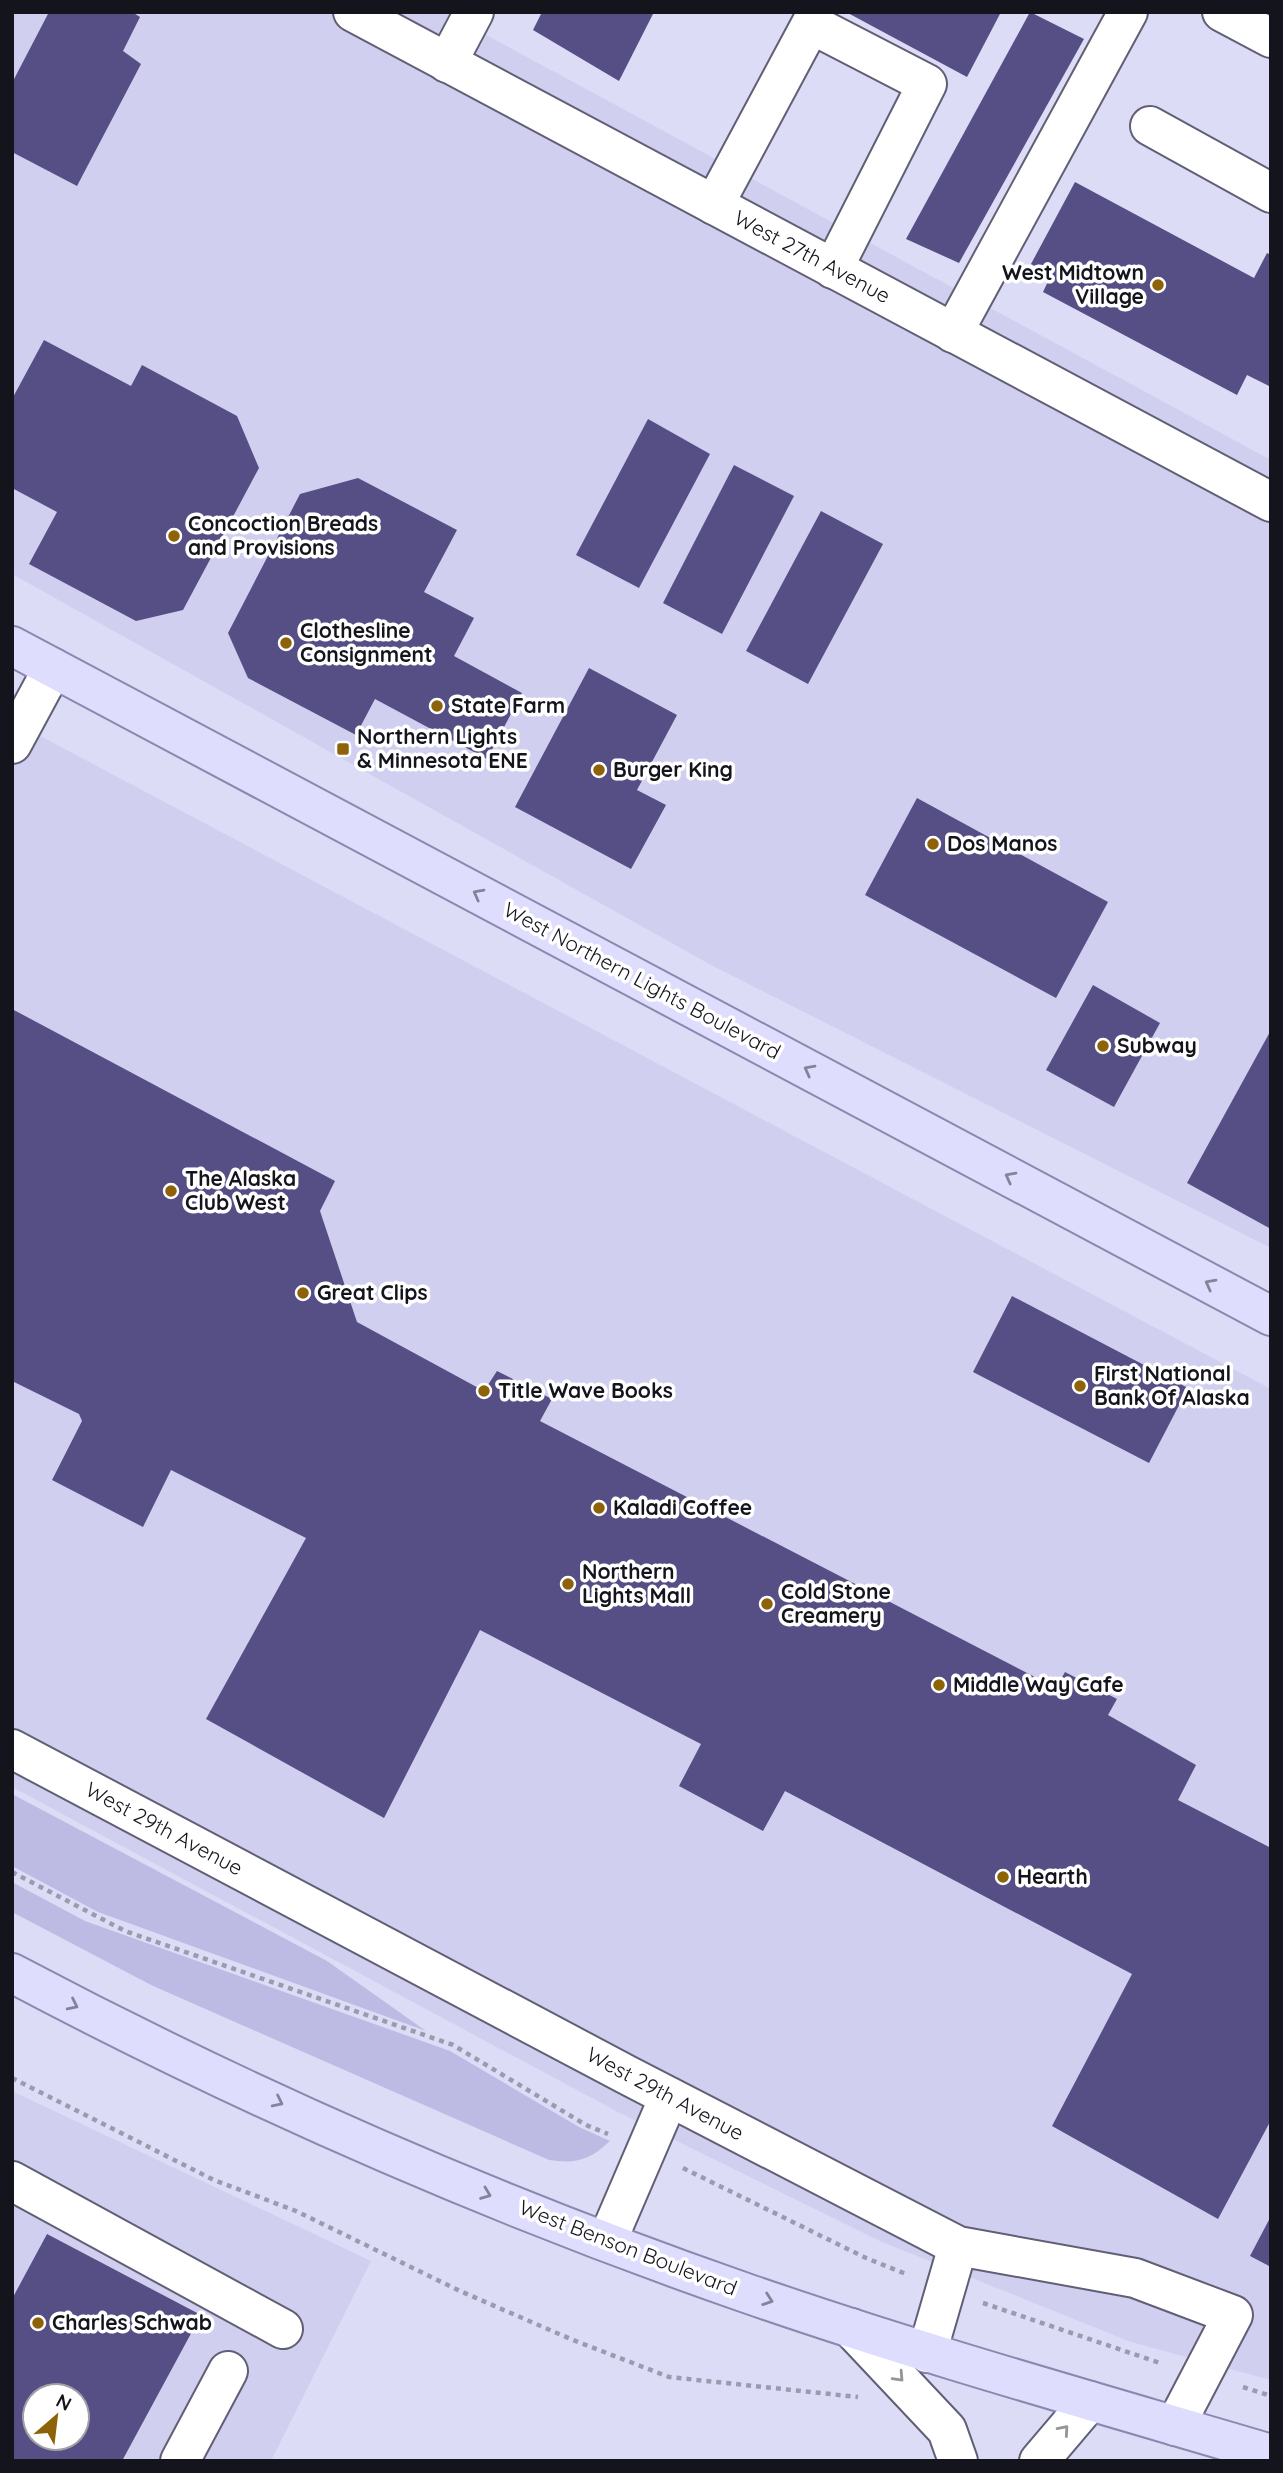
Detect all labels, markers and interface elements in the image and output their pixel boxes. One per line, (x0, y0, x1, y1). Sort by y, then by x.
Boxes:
street label: West 27th Avenue (730, 204, 895, 308)
place label: West Midtown Village (1002, 259, 1144, 309)
marker: West Midtown Village (1150, 277, 1166, 293)
place label: Concoction Breads and Provisions (188, 510, 378, 560)
marker: Concoction Breads and Provisions (166, 528, 182, 544)
place label: Clothesline Consignment (300, 617, 433, 667)
marker: Clothesline Consignment (278, 635, 294, 651)
place label: State Farm (451, 692, 565, 718)
marker: State Farm (429, 698, 445, 714)
place label: Northern Lights & Minnesota ENE (357, 723, 528, 773)
marker: Northern Lights & Minnesota ENE (335, 741, 351, 757)
place label: Burger King (613, 756, 733, 782)
marker: Burger King (591, 762, 607, 778)
place label: Dos Manos (947, 830, 1057, 856)
marker: Dos Manos (925, 836, 941, 852)
one-way arrow (473, 889, 486, 903)
street label: West Northern Lights Boulevard (499, 896, 785, 1064)
place label: Subway (1117, 1032, 1197, 1058)
marker: Subway (1095, 1038, 1111, 1054)
one-way arrow (804, 1065, 816, 1078)
place label: The Alaska Club West (185, 1165, 296, 1215)
one-way arrow (1004, 1172, 1017, 1186)
marker: The Alaska Club West (163, 1183, 179, 1199)
place label: Great Clips (317, 1279, 428, 1305)
one-way arrow (1205, 1279, 1218, 1293)
marker: Great Clips (295, 1285, 311, 1301)
place label: First National Bank Of Alaska (1094, 1360, 1250, 1410)
place label: Title Wave Books (498, 1377, 673, 1403)
marker: First National Bank Of Alaska (1072, 1378, 1088, 1394)
marker: Title Wave Books (476, 1383, 492, 1399)
place label: Kaladi Coffee (613, 1494, 752, 1520)
marker: Kaladi Coffee (591, 1500, 607, 1516)
place label: Northern Lights Mall (582, 1558, 691, 1608)
marker: Northern Lights Mall (560, 1576, 576, 1592)
place label: Cold Stone Creamery (781, 1578, 891, 1628)
marker: Cold Stone Creamery (759, 1596, 775, 1612)
place label: Middle Way Cafe (953, 1671, 1124, 1697)
marker: Middle Way Cafe (931, 1677, 947, 1693)
street label: West 29th Avenue (81, 1776, 248, 1881)
place label: Hearth (1017, 1863, 1088, 1889)
marker: Hearth (995, 1869, 1011, 1885)
one-way arrow (66, 1996, 78, 2010)
street label: West 29th Avenue (582, 2041, 749, 2146)
one-way arrow (271, 2094, 283, 2108)
one-way arrow (480, 2186, 492, 2200)
street label: West Benson Boulevard (516, 2193, 741, 2301)
one-way arrow (761, 2292, 774, 2306)
place label: Charles Schwab (52, 2309, 212, 2335)
marker: Charles Schwab (30, 2315, 46, 2331)
one-way arrow (891, 2369, 904, 2382)
north arrow (21, 2382, 91, 2452)
text: N (52, 2388, 76, 2416)
one-way arrow (1056, 2426, 1068, 2439)

